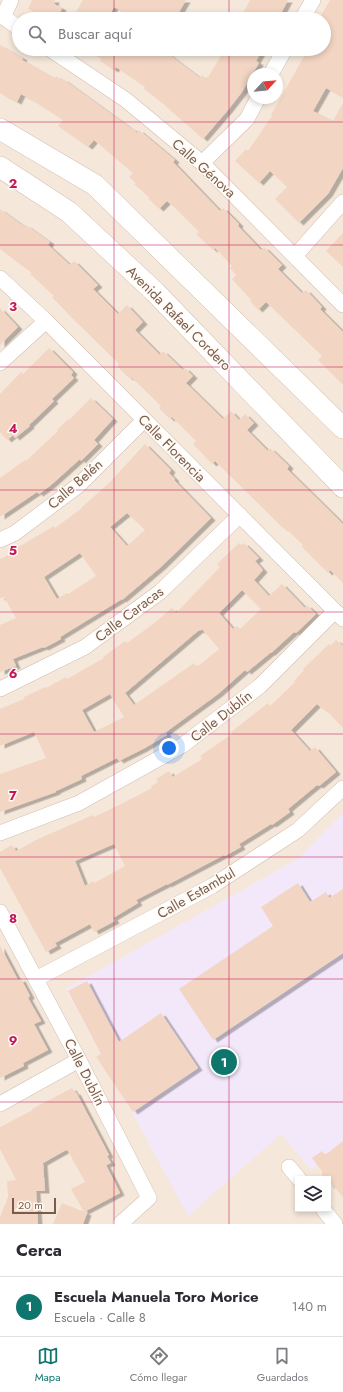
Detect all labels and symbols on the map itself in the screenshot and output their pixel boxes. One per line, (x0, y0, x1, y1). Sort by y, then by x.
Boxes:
north arrow (247, 68, 283, 104)
street label: Calle Génova (168, 134, 240, 202)
text: 2 (9, 174, 17, 193)
street label: Avenida Rafael Cordero (122, 261, 236, 375)
text: 3 (9, 297, 17, 316)
street label: Calle Florencia (134, 410, 210, 486)
text: 4 (8, 419, 18, 438)
street label: Calle Belén (43, 454, 107, 514)
text: 5 (9, 541, 17, 560)
street label: Calle Caracas (91, 581, 168, 646)
text: 6 (9, 664, 18, 683)
street label: Calle Dublín (186, 686, 256, 746)
your location (159, 738, 179, 758)
text: 7 (9, 786, 17, 805)
street label: Calle Estambul (153, 863, 239, 923)
text: 8 (9, 909, 17, 928)
text: 9 (9, 1031, 18, 1050)
street label: Calle Dublín (59, 1035, 111, 1109)
pin: 1 (211, 1047, 237, 1077)
scale bar (12, 1196, 56, 1215)

